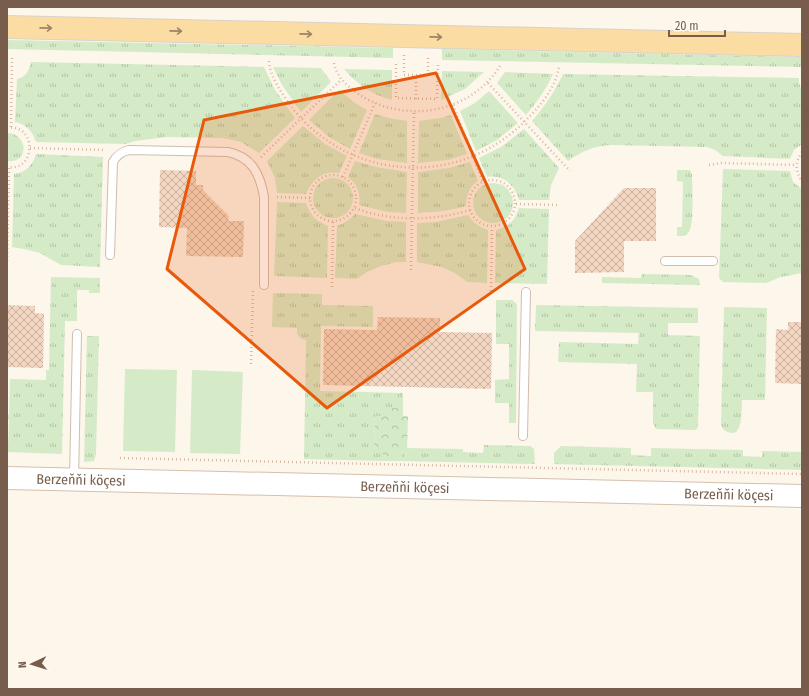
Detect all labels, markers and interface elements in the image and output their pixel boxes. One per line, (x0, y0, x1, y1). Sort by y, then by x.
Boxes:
scale bar (669, 12, 725, 38)
text: 20 m (675, 19, 699, 33)
one-way arrow (39, 24, 52, 32)
one-way arrow (169, 27, 182, 35)
one-way arrow (299, 30, 312, 38)
one-way arrow (429, 33, 442, 41)
street label: Berzeňňi köçesi (36, 471, 126, 490)
street label: Berzeňňi köçesi (360, 478, 450, 497)
street label: Berzeňňi köçesi (684, 485, 774, 504)
north arrow (12, 644, 52, 684)
text: N (16, 661, 29, 668)

